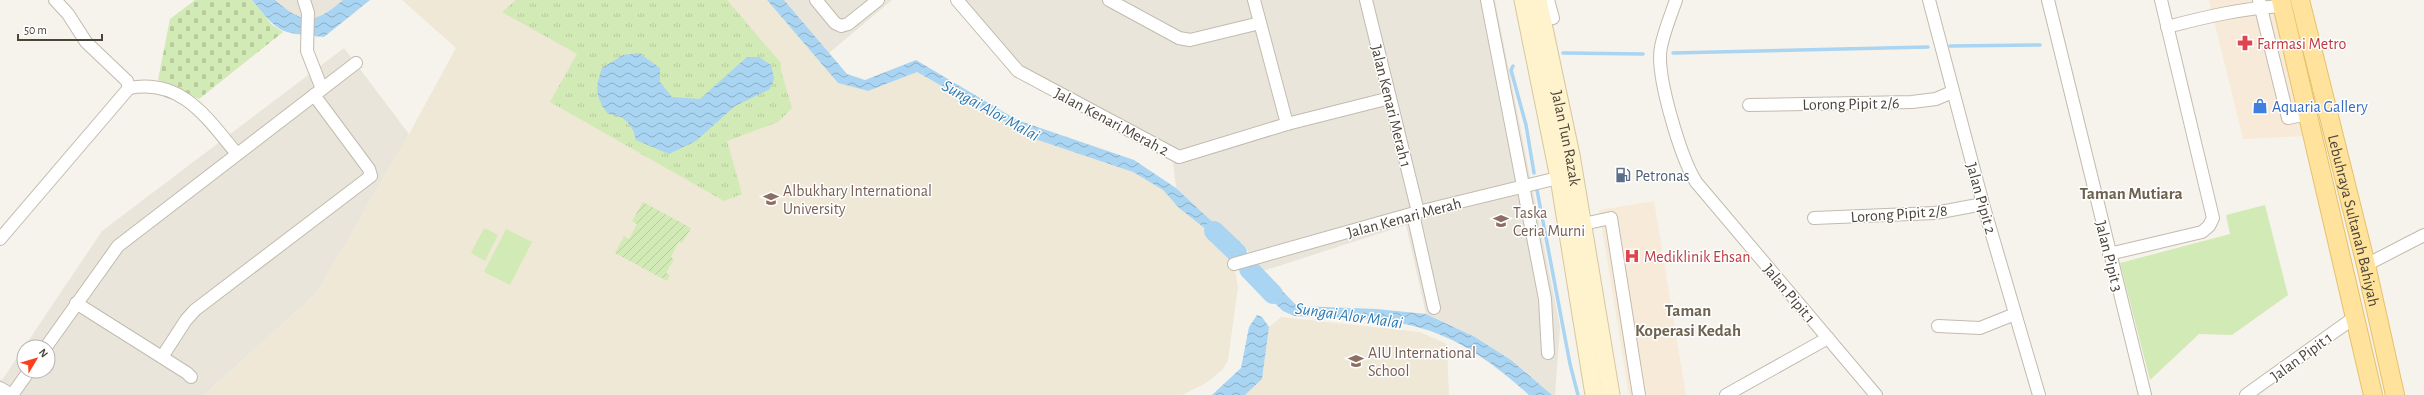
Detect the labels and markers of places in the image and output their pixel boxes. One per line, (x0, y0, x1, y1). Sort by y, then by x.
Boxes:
pharmacy icon: Farmasi Metro (2236, 34, 2254, 52)
place label: Farmasi Metro (2257, 36, 2346, 52)
shop icon: Aquaria Gallery (2251, 97, 2269, 115)
place label: Aquaria Gallery (2272, 99, 2368, 116)
fuel station icon: Petronas (1614, 166, 1632, 184)
place label: Petronas (1635, 168, 1690, 184)
place label: Albukhary International University (783, 183, 932, 218)
school or university icon: Albukhary International University (762, 190, 780, 208)
place label: Taska Ceria Murni (1513, 205, 1585, 239)
school or university icon: Taska Ceria Murni (1492, 212, 1510, 230)
hospital icon: Mediklinik Ehsan (1623, 247, 1641, 265)
place label: Mediklinik Ehsan (1644, 249, 1750, 265)
place label: AIU International School (1368, 345, 1476, 379)
school or university icon: AIU International School (1347, 352, 1365, 370)

